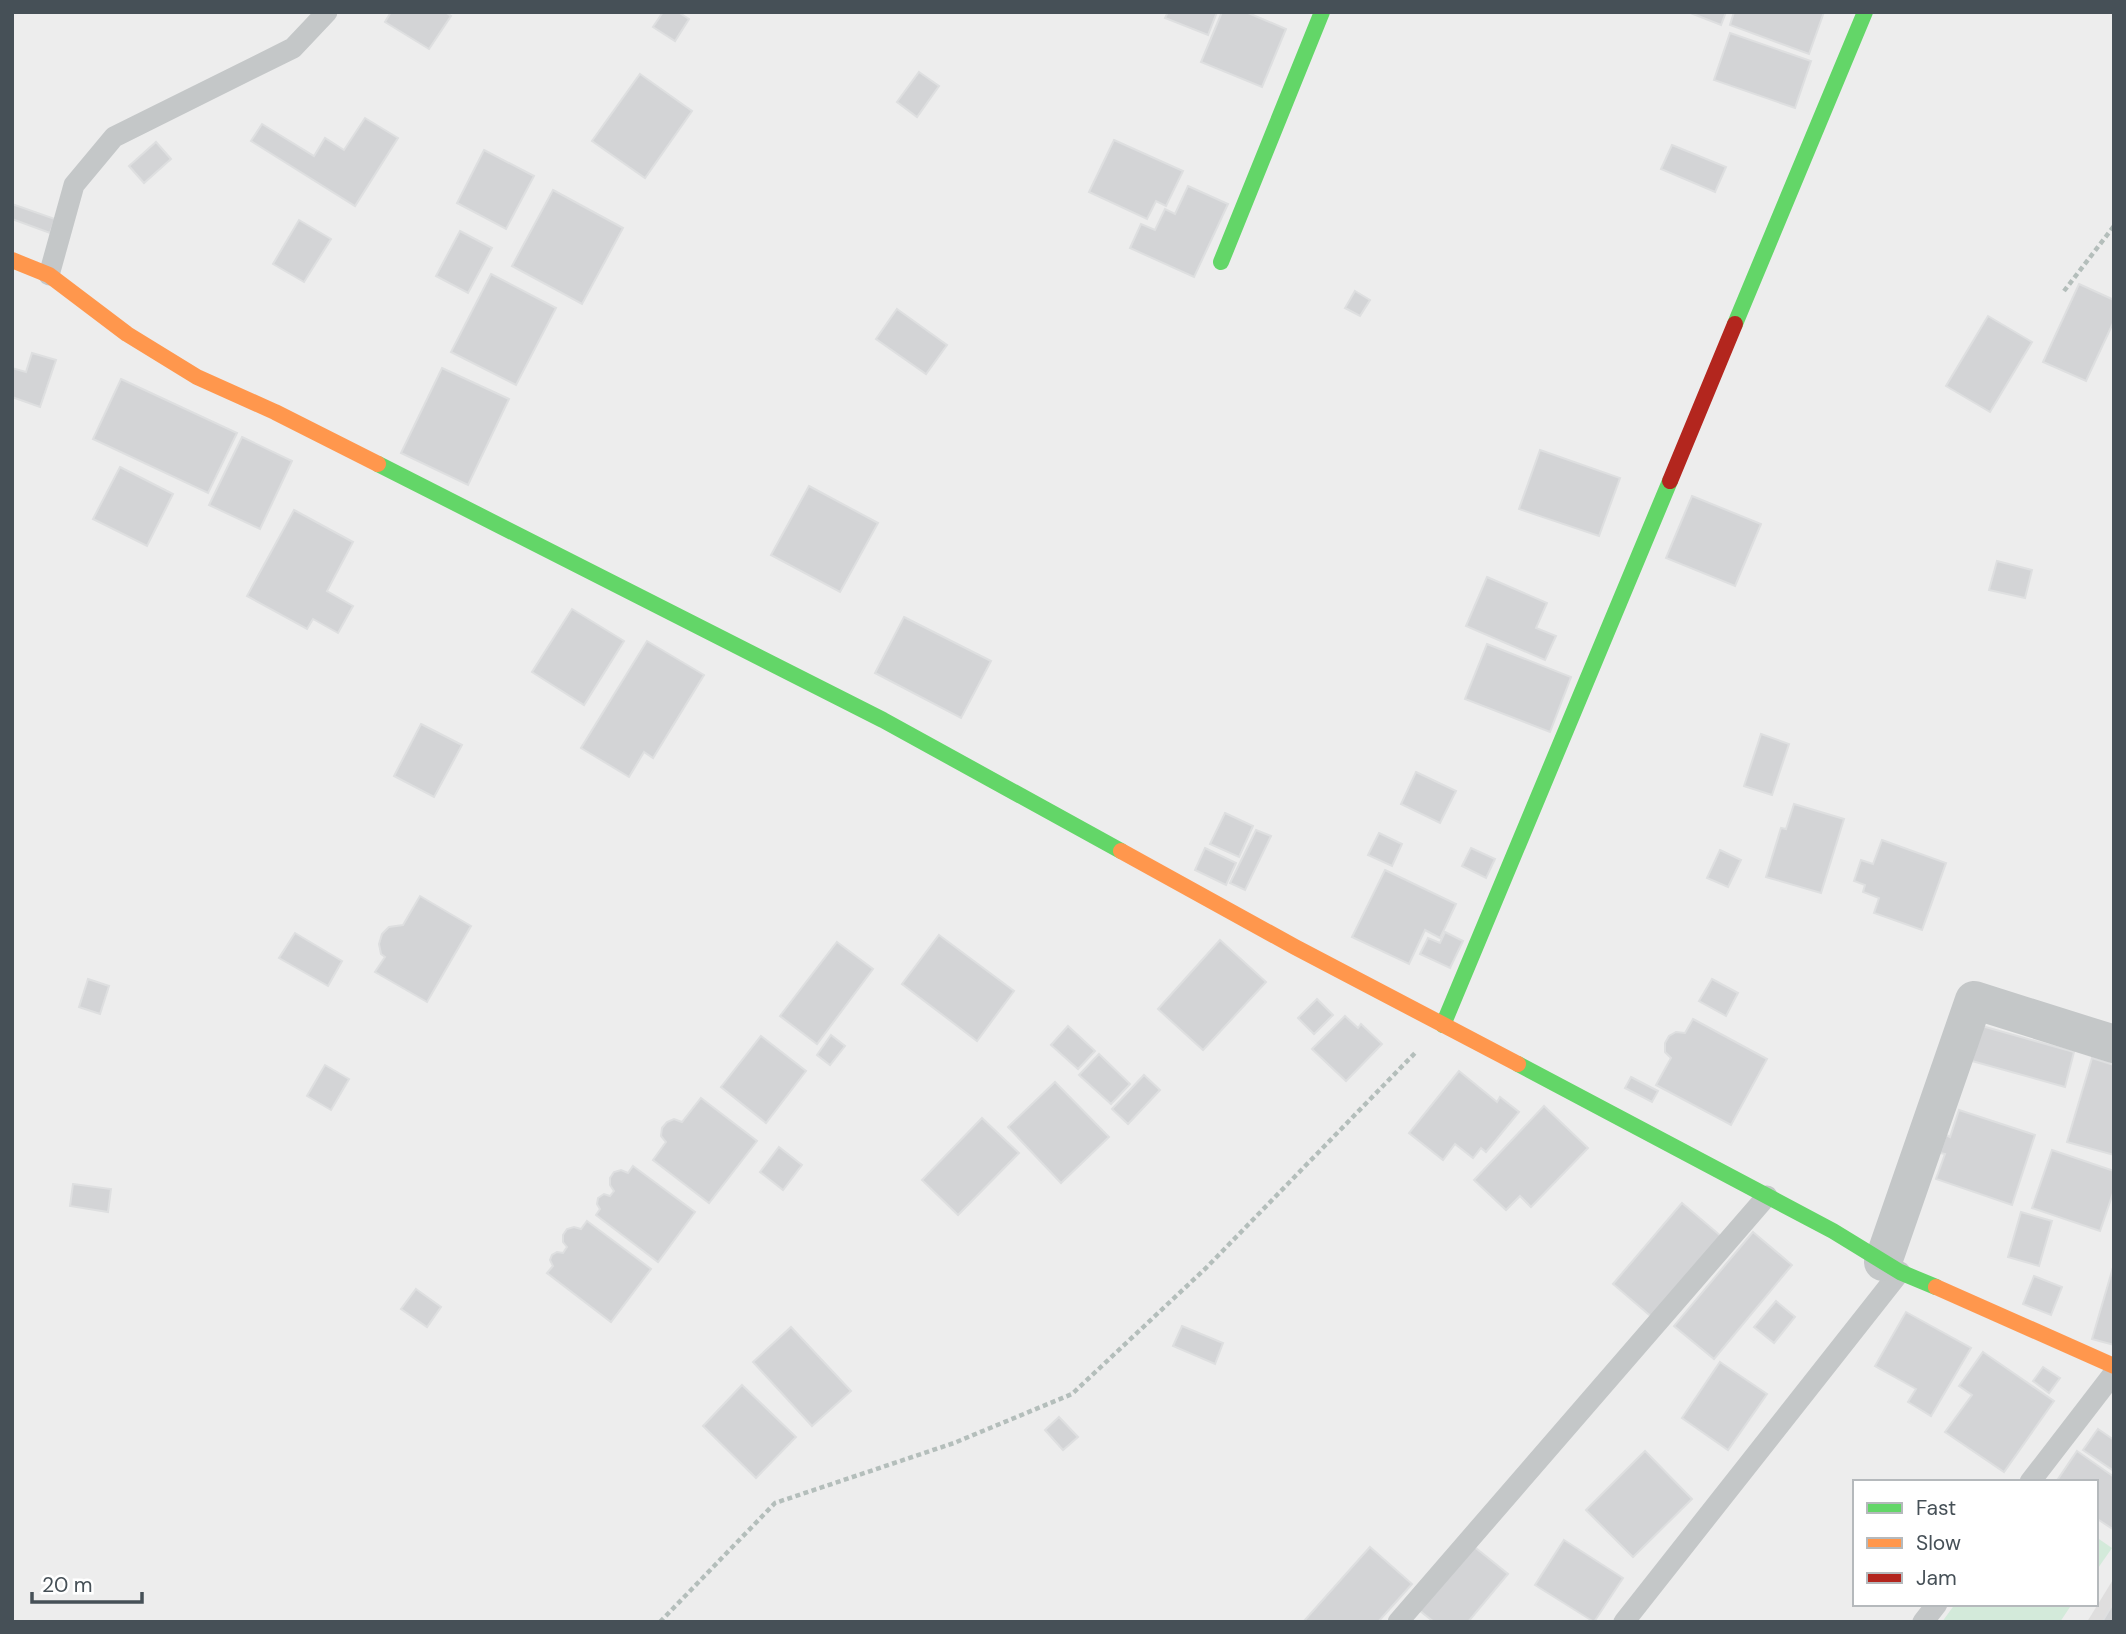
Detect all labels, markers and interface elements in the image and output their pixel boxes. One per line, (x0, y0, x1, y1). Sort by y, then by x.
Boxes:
legend (1853, 1480, 2098, 1606)
text: Fast (1916, 1494, 1956, 1522)
text: Slow (1916, 1529, 1961, 1557)
scale bar (32, 1560, 142, 1604)
text: Jam (1916, 1564, 1957, 1592)
text: 20 m (42, 1571, 93, 1599)

